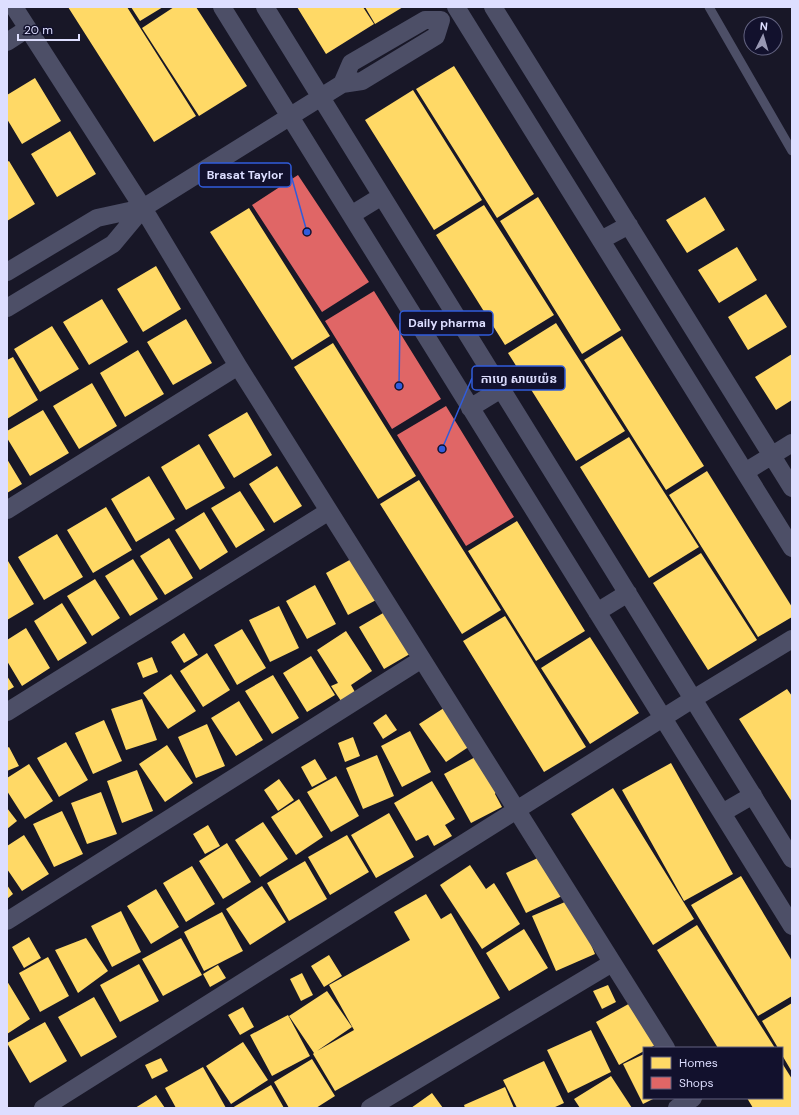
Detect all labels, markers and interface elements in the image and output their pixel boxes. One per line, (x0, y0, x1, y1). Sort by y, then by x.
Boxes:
scale bar (18, 16, 79, 42)
north arrow (743, 16, 783, 56)
text: N (759, 19, 768, 33)
text: 20 m (24, 22, 53, 38)
callout: Brasat Taylor (199, 163, 291, 187)
text: Brasat Taylor (207, 167, 283, 183)
callout: Daily pharma (400, 311, 493, 335)
text: Daily pharma (408, 315, 486, 331)
callout: កាហ្វេ សាយយ៉ន (472, 366, 565, 390)
text: កាហ្វេ សាយយ៉ន (481, 371, 557, 387)
legend (643, 1047, 783, 1099)
text: Homes (679, 1055, 718, 1071)
text: Shops (679, 1075, 714, 1091)

